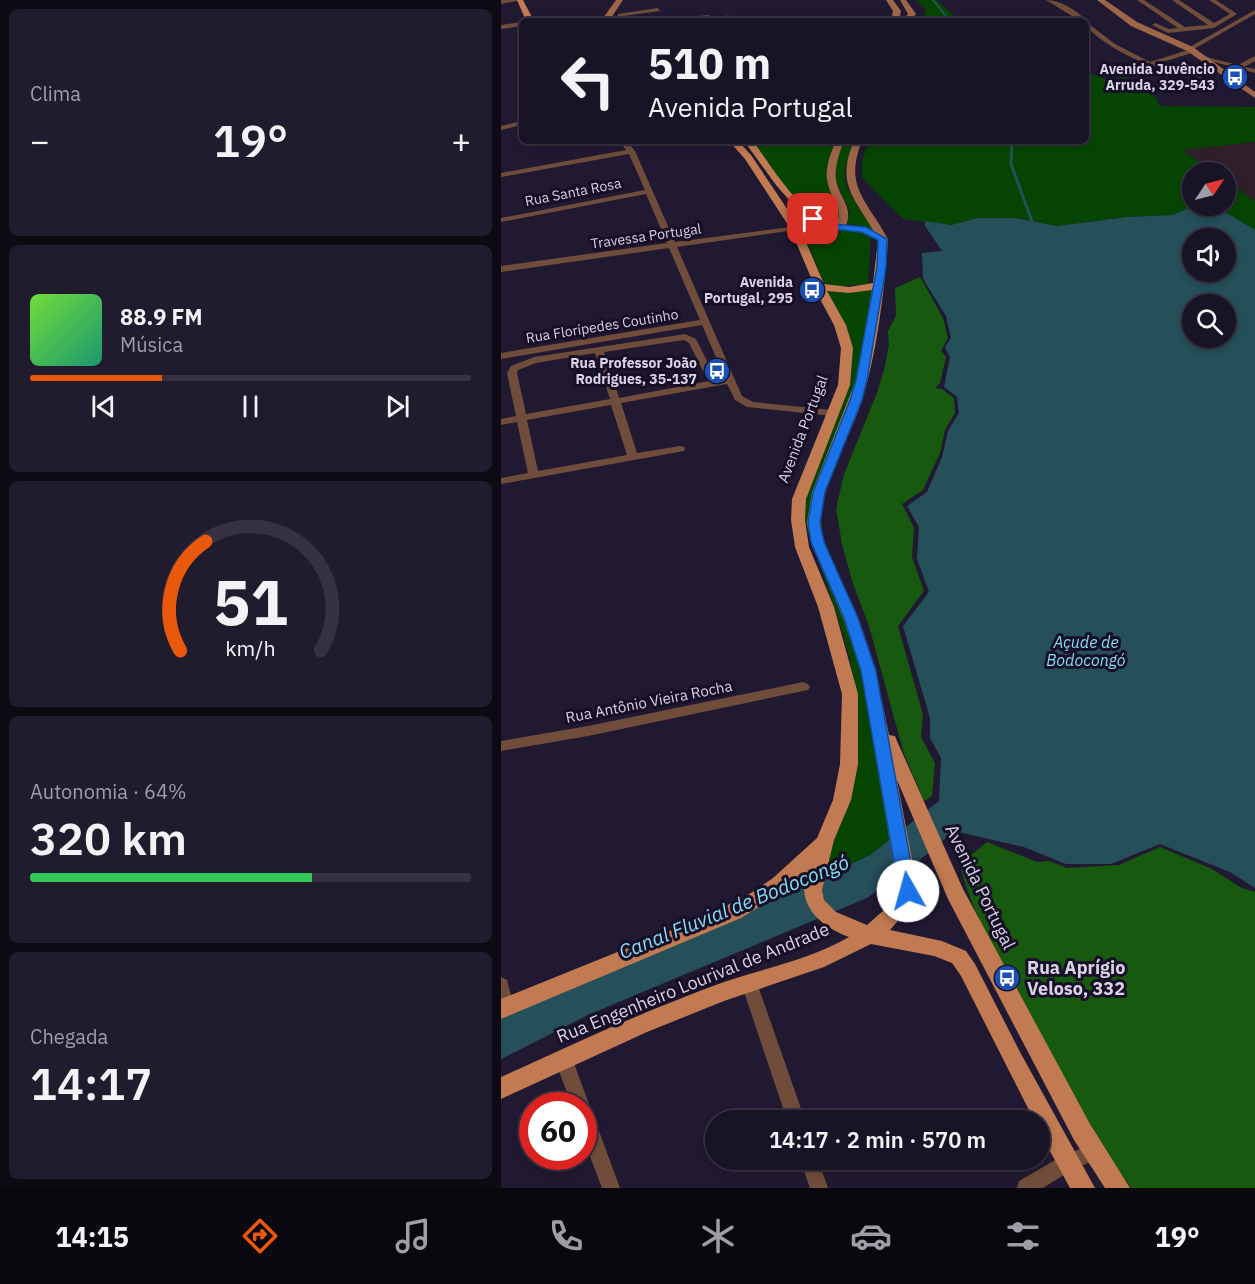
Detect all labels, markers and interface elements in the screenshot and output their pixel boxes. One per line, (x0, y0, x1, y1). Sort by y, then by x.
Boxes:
text: 510 m (648, 36, 771, 91)
icon: left (549, 42, 627, 120)
place label: Avenida Juvêncio Arruda, 329-543 (1099, 60, 1215, 94)
bus stop icon: Avenida Juvêncio Arruda, 329-543 (1220, 62, 1250, 92)
text: Clima (30, 80, 81, 107)
text: Avenida Portugal (648, 89, 853, 124)
text: 19° (213, 111, 288, 169)
text: − (30, 119, 50, 162)
text: + (451, 119, 471, 162)
north arrow (1182, 162, 1236, 216)
map controls (1182, 162, 1236, 348)
street label: Rua Santa Rosa (523, 174, 623, 210)
pin (787, 193, 838, 244)
icon: arrive (796, 202, 829, 235)
street label: Travessa Portugal (590, 219, 703, 253)
button: sound (1182, 228, 1236, 282)
place label: Avenida Portugal, 295 (704, 273, 793, 307)
bus stop icon: Avenida Portugal, 295 (797, 275, 827, 305)
button: search (1182, 294, 1236, 348)
text: 88.9 FM (120, 302, 203, 331)
street label: Rua Florípedes Coutinho (524, 305, 680, 347)
text: Música (120, 331, 183, 358)
place label: Rua Professor João Rodrigues, 35-137 (570, 354, 697, 388)
bus stop icon: Rua Professor João Rodrigues, 35-137 (702, 356, 732, 386)
street label: Avenida Portugal (773, 372, 832, 485)
icon: previous (87, 390, 120, 423)
icon: pause (234, 390, 267, 423)
icon: next (381, 390, 414, 423)
text: 51 (213, 561, 288, 642)
water label: Açude de Bodocongó (1046, 632, 1126, 670)
text: km/h (225, 634, 276, 662)
street label: Rua Antônio Vieira Rocha (564, 676, 734, 727)
text: Autonomia · 64% (30, 778, 187, 805)
text: 320 km (30, 809, 187, 867)
street label: Avenida Portugal (940, 820, 1021, 953)
water label: Canal Fluvial de Bodocongó (615, 848, 853, 965)
position arrow (876, 859, 940, 923)
street label: Rua Engenheiro Lourival de Andrade (553, 917, 833, 1048)
place label: Rua Aprígio Veloso, 332 (1027, 956, 1125, 1000)
bus stop icon: Rua Aprígio Veloso, 332 (992, 963, 1022, 993)
text: Chegada (30, 1023, 108, 1050)
text: 14:17 (30, 1054, 152, 1112)
speed limit sign: 60 (519, 1092, 597, 1170)
text: 14:17 · 2 min · 570 m (769, 1125, 986, 1154)
icon: directions (239, 1215, 281, 1257)
icon: music (392, 1215, 434, 1257)
icon: phone (545, 1215, 587, 1257)
icon: climate (697, 1215, 739, 1257)
icon: car (850, 1215, 892, 1257)
icon: filters (1002, 1215, 1044, 1257)
text: 14:15 (55, 1219, 129, 1254)
text: 19° (1155, 1219, 1200, 1254)

